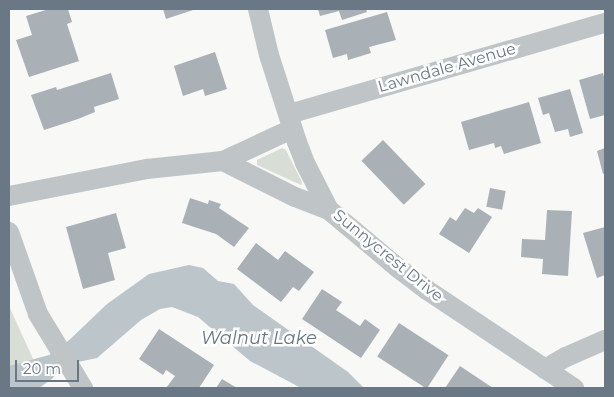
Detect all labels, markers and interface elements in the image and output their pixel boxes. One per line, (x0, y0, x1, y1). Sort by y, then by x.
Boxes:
street label: Lawndale Avenue (376, 39, 518, 97)
street label: Sunnycrest Drive (329, 206, 447, 306)
water label: Walnut Lake (201, 327, 317, 349)
scale bar (18, 350, 81, 382)
text: 20 m (23, 359, 61, 378)

